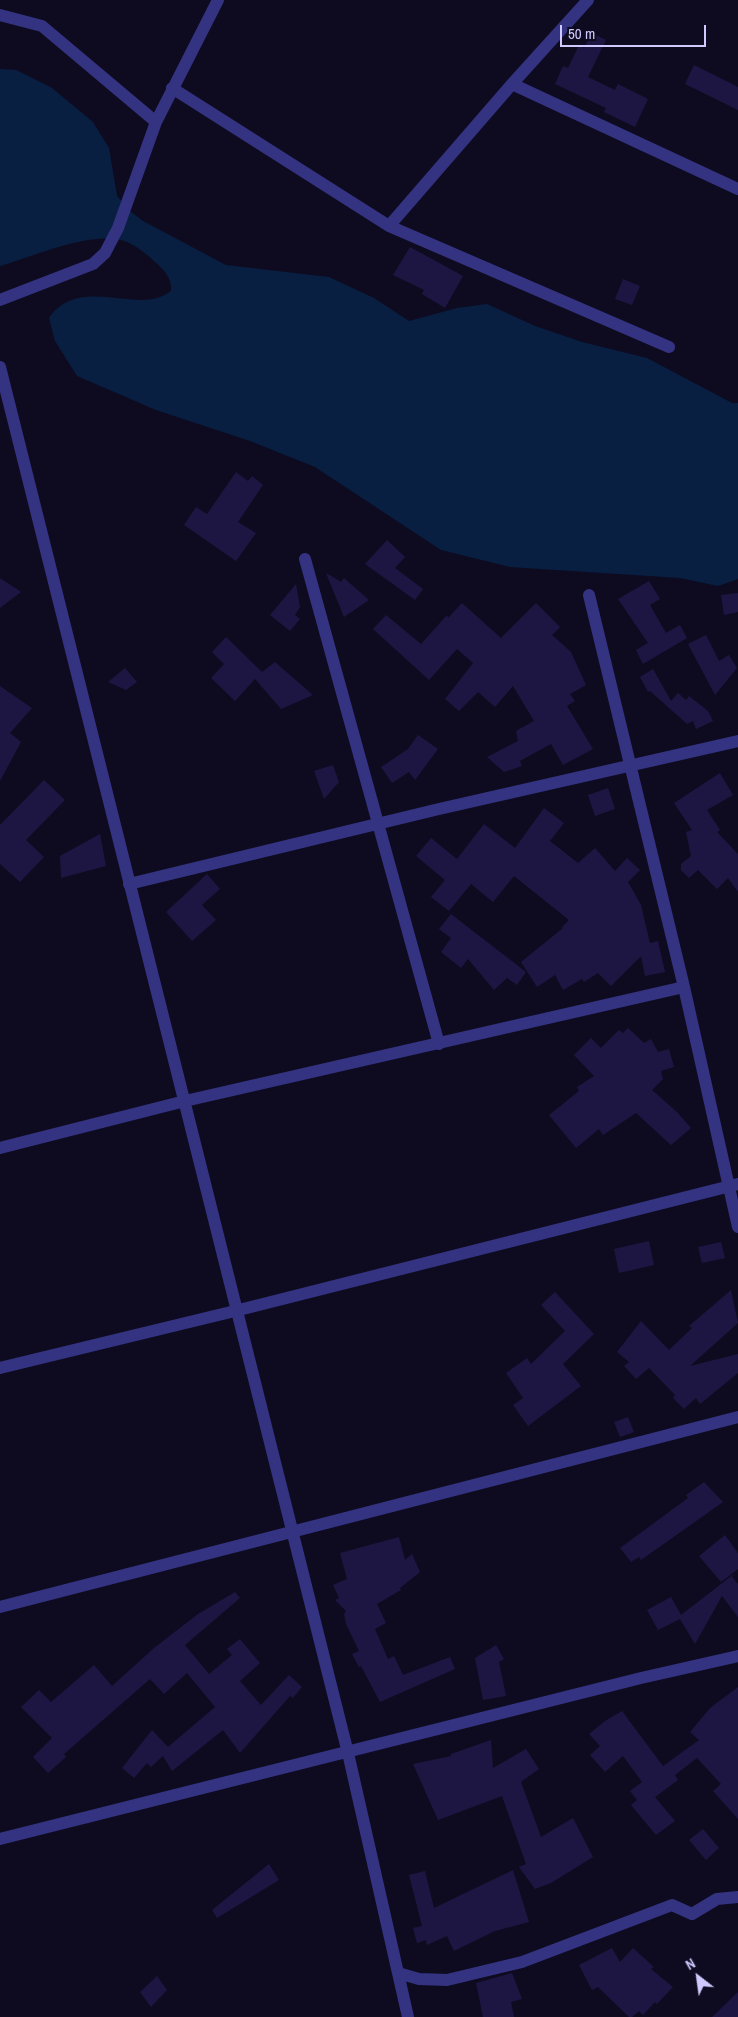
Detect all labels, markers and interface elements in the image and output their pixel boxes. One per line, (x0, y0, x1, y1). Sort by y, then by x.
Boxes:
scale bar (563, 15, 709, 47)
text: 50 m (568, 23, 595, 44)
north arrow (673, 1952, 723, 2002)
text: N (682, 1954, 699, 1974)

